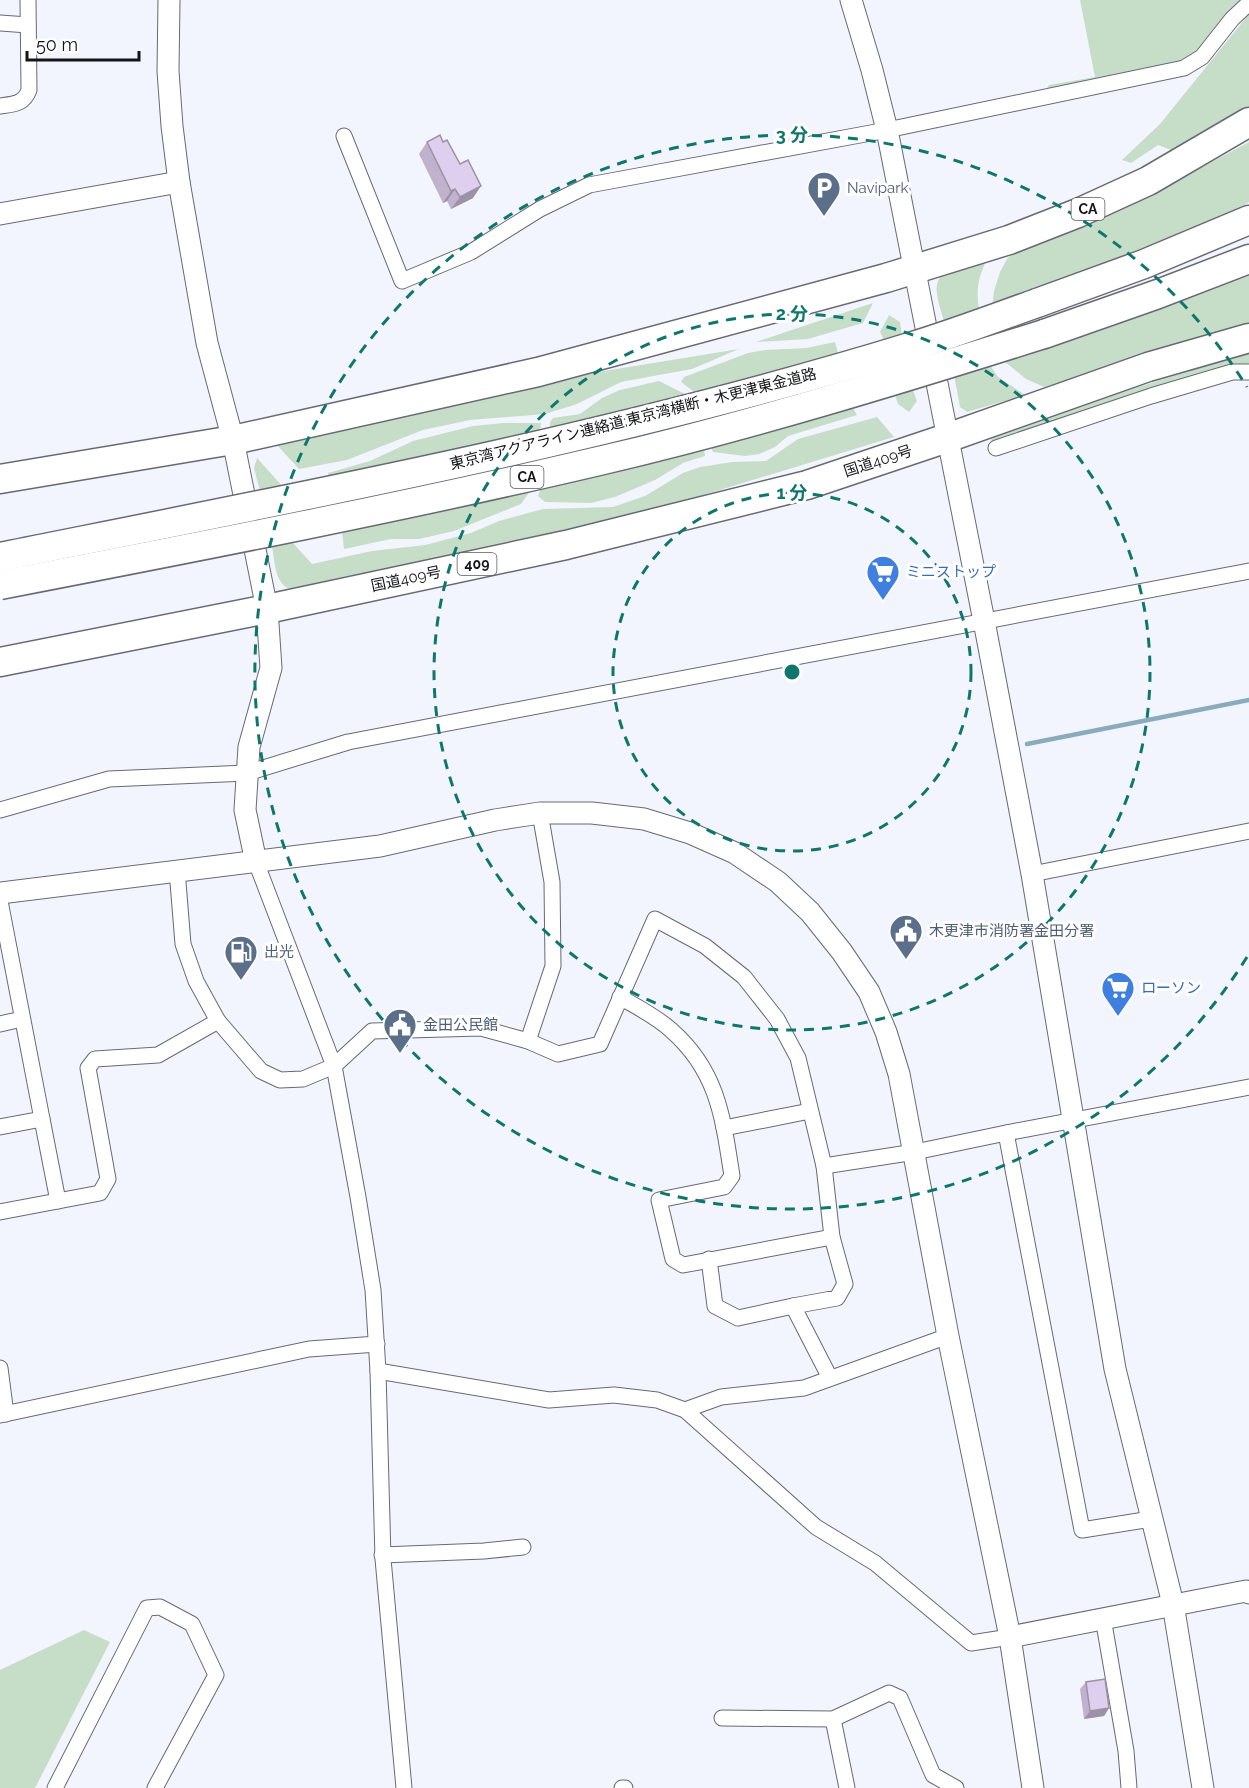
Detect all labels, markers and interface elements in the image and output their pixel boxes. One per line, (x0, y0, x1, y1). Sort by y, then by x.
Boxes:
scale bar (27, 24, 140, 62)
text: 50 m (36, 34, 78, 55)
text: 3 分 (776, 124, 808, 145)
parking icon: Navipark (806, 170, 842, 217)
place label: Navipark (847, 179, 908, 197)
road number: CA (1072, 198, 1104, 220)
text: 2 分 (776, 303, 808, 324)
street label: 東京湾アクアライン連絡道;東京湾横断・木更津東金道路 (448, 365, 818, 473)
street label: 国道409号 (841, 441, 915, 481)
road number: CA (510, 466, 544, 488)
text: 1 分 (776, 482, 808, 503)
road number: 409 (458, 553, 496, 575)
supermarket icon: ミニストップ (865, 554, 901, 601)
street label: 国道409号 (369, 563, 443, 595)
place label: ミニストップ (906, 563, 996, 581)
centre of rings (782, 662, 802, 682)
public building icon: 木更津市消防署金田分署 (888, 913, 924, 960)
place label: 木更津市消防署金田分署 (929, 922, 1094, 940)
fuel station icon: 出光 (223, 934, 259, 981)
place label: 出光 (264, 943, 294, 961)
supermarket icon: ローソン (1100, 970, 1136, 1017)
place label: ローソン (1141, 979, 1201, 997)
public building icon: 金田公民館 (382, 1007, 418, 1054)
place label: 金田公民館 (423, 1016, 498, 1034)

